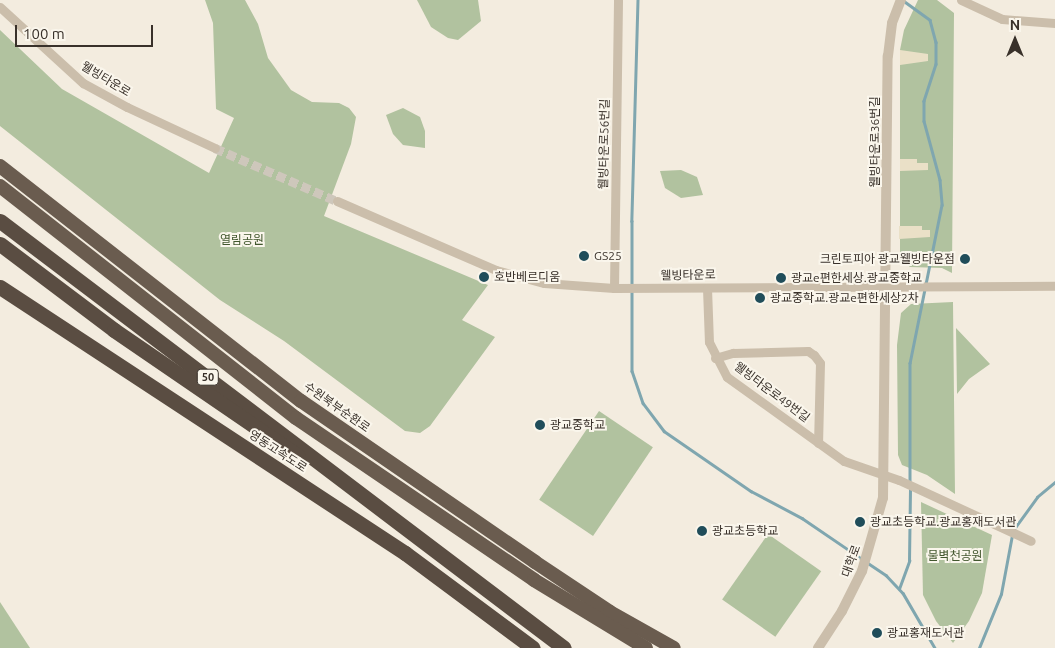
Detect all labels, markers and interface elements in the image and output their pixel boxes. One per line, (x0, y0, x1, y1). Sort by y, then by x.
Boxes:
scale bar (18, 15, 155, 47)
north arrow (990, 15, 1040, 65)
text: N (1010, 17, 1020, 33)
text: 100 m (23, 25, 65, 42)
street label: 웰빙타운로 (79, 59, 133, 99)
street label: 웰빙타운로36번길 (868, 97, 882, 187)
street label: 웰빙타운로56번길 (596, 98, 612, 190)
park label: 열림공원 (220, 233, 264, 247)
place label: GS25 (594, 249, 622, 263)
marker: GS25 (578, 250, 590, 262)
place label: 크린토피아 광교웰빙타운점 (820, 252, 955, 266)
marker: 크린토피아 광교웰빙타운점 (959, 253, 971, 265)
street label: 웰빙타운로 (660, 267, 716, 283)
place label: 호반베르디움 (494, 270, 560, 284)
marker: 호반베르디움 (478, 271, 490, 283)
place label: 광교e편한세상.광교중학교 (791, 271, 922, 285)
marker: 광교e편한세상.광교중학교 (775, 272, 787, 284)
place label: 광교중학교.광교e편한세상2차 (770, 291, 919, 305)
marker: 광교중학교.광교e편한세상2차 (754, 292, 766, 304)
street label: 웰빙타운로49번길 (731, 359, 813, 425)
road number: 50 (197, 368, 219, 386)
street label: 수원북부순환로 (301, 379, 373, 435)
place label: 광교중학교 (550, 418, 605, 432)
marker: 광교중학교 (534, 419, 546, 431)
street label: 영동고속도로 (246, 427, 310, 475)
place label: 광교초등학교.광교홍재도서관 (870, 515, 1016, 529)
marker: 광교초등학교.광교홍재도서관 (854, 516, 866, 528)
place label: 광교초등학교 (712, 524, 778, 538)
marker: 광교초등학교 (696, 525, 708, 537)
street label: 대학로 (839, 543, 863, 579)
park label: 물벽천공원 (927, 549, 983, 563)
place label: 광교홍재도서관 (887, 626, 964, 640)
marker: 광교홍재도서관 (871, 627, 883, 639)

